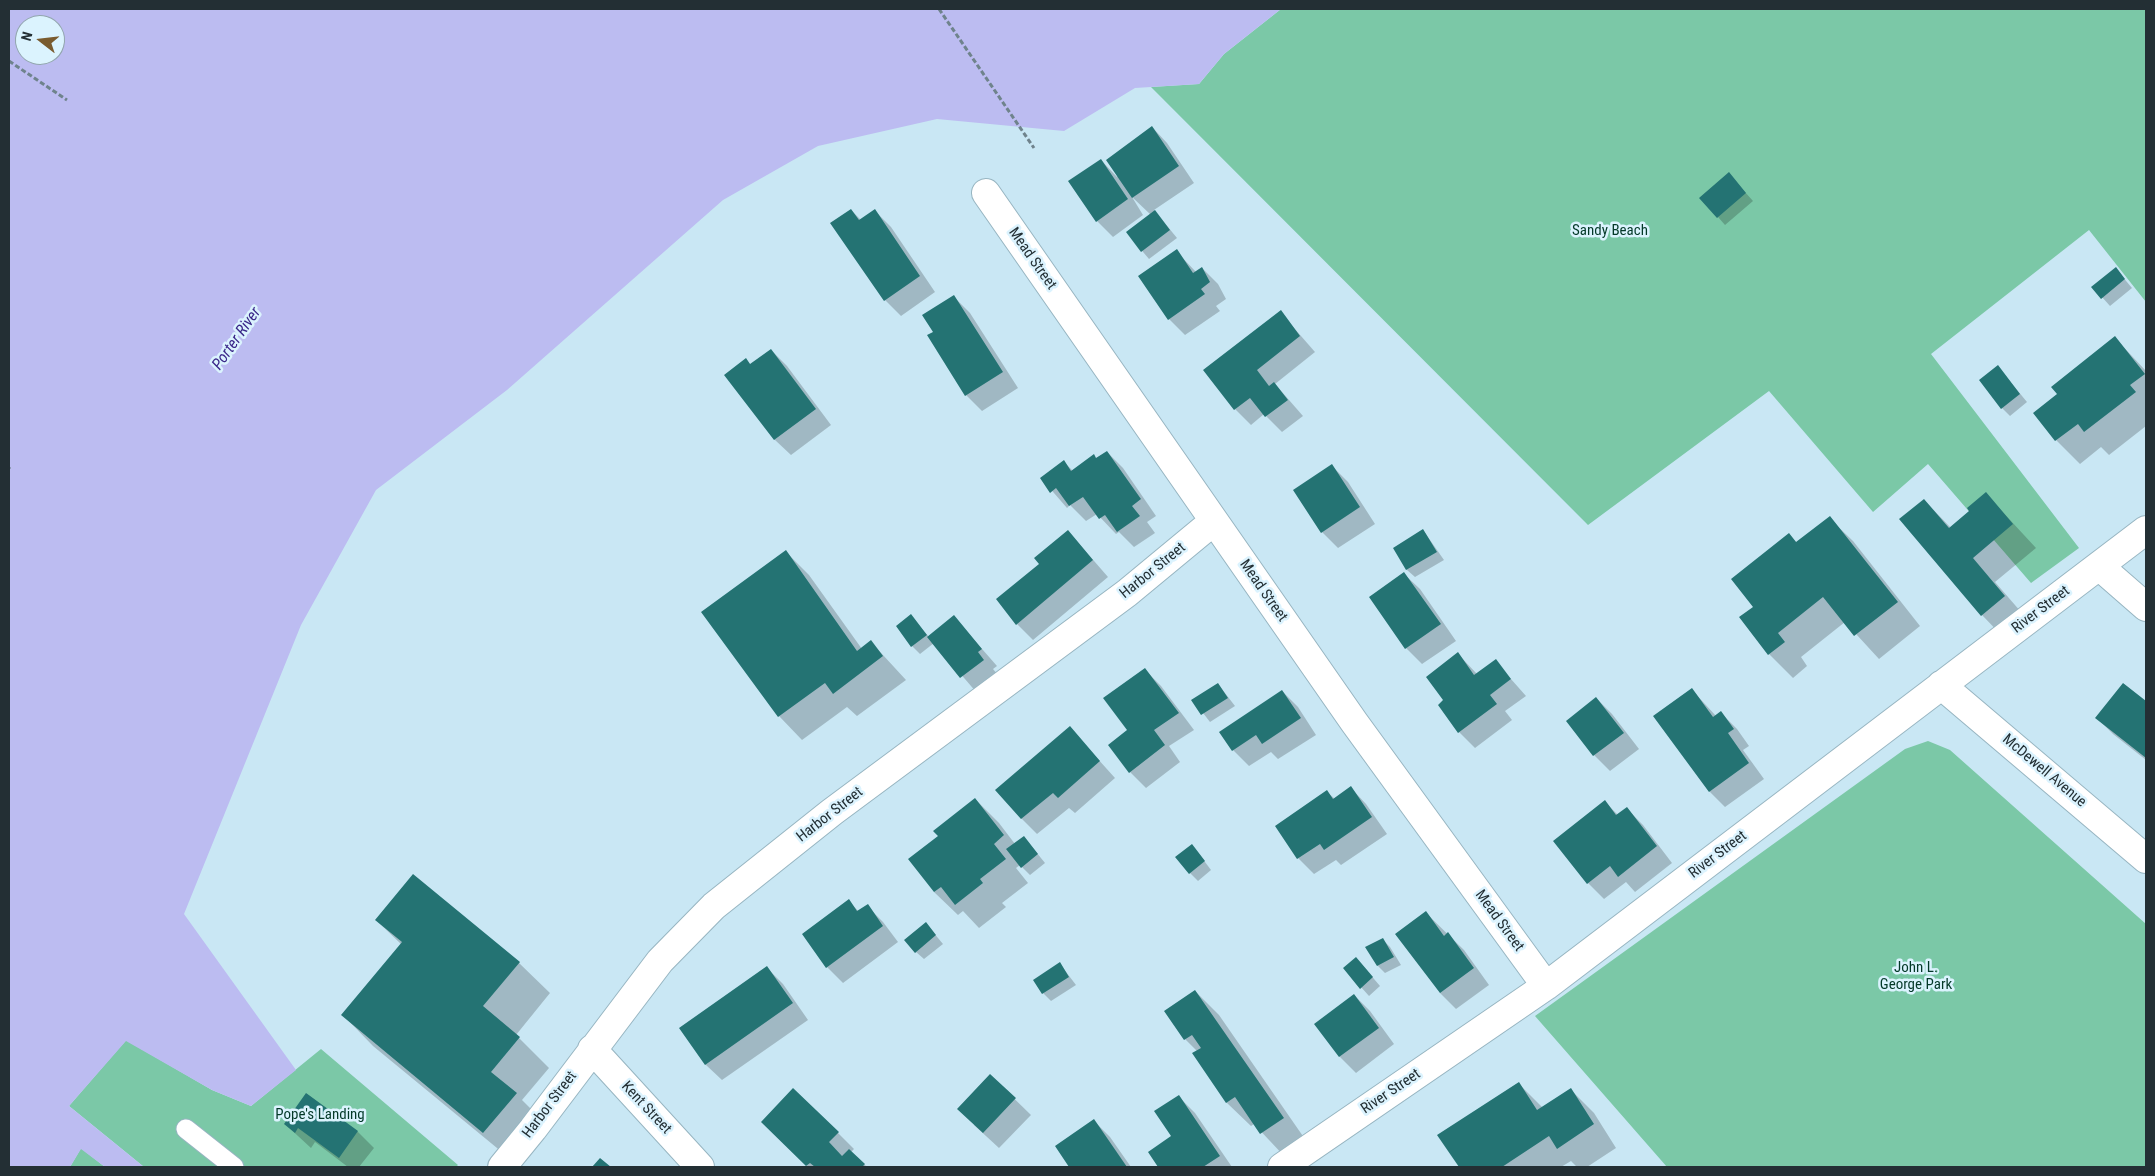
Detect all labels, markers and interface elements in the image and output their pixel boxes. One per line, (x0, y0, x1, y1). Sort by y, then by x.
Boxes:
north arrow (15, 15, 65, 65)
text: N (18, 30, 35, 42)
park label: Sandy Beach (1572, 222, 1648, 240)
street label: Mead Street (1004, 225, 1060, 293)
water label: Porter River (208, 304, 266, 374)
street label: Harbor Street (1117, 539, 1189, 603)
street label: Mead Street (1235, 557, 1291, 625)
street label: River Street (2008, 582, 2074, 638)
street label: McDewell Avenue (1998, 731, 2090, 811)
street label: Harbor Street (793, 784, 867, 846)
street label: River Street (1685, 827, 1751, 883)
street label: Mead Street (1471, 887, 1527, 955)
park label: John L. George Park (1880, 959, 1952, 994)
street label: River Street (1358, 1066, 1424, 1118)
street label: Harbor Street (519, 1068, 581, 1142)
street label: Kent Street (617, 1078, 675, 1138)
park label: Pope's Landing (275, 1106, 365, 1124)

